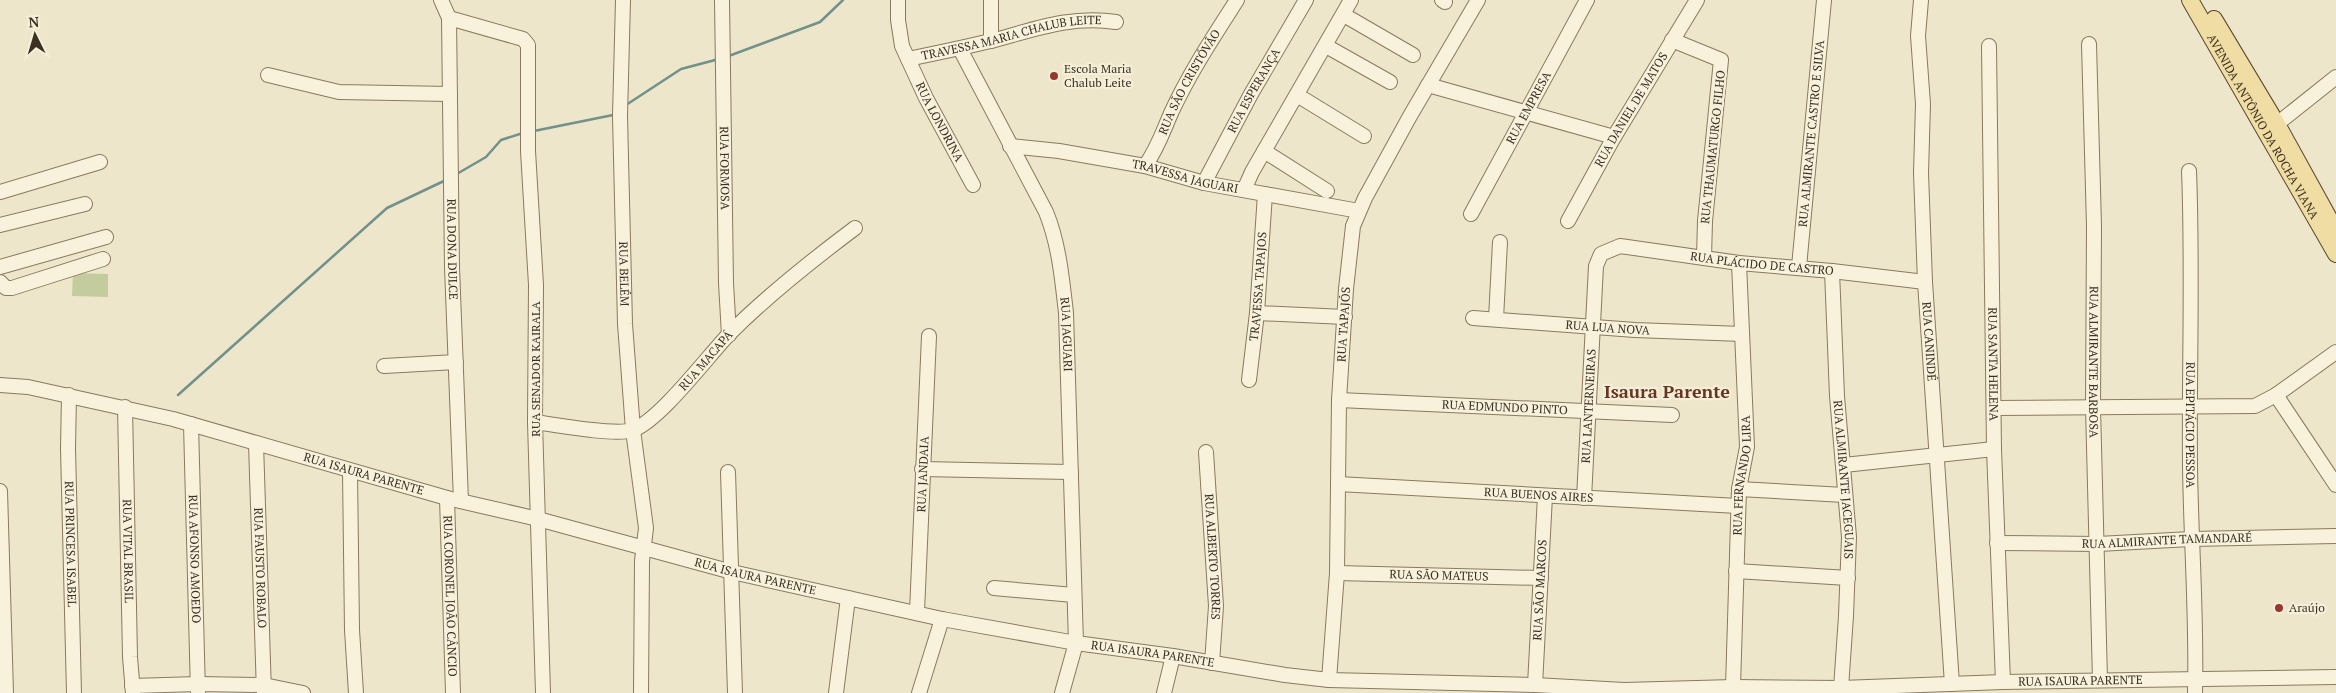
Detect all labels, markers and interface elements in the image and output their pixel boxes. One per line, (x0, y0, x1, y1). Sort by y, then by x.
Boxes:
north arrow (10, 10, 60, 60)
text: N (28, 12, 40, 31)
street label: TRAVESSA MARIA CHALUB LEITE (920, 12, 1102, 63)
street label: RUA SÃO CRISTÓVÃO (1155, 26, 1223, 137)
street label: AVENIDA ANTÔNIO DA ROCHA VIANA (2204, 31, 2323, 222)
street label: RUA ALMIRANTE CASTRO E SILVA (1795, 39, 1827, 228)
street label: RUA ESPERANÇA (1224, 45, 1284, 135)
street label: RUA DANIEL DE MATOS (1591, 49, 1671, 169)
place label: Escola Maria Chalub Leite (1064, 61, 1132, 90)
street label: RUA EMPRESA (1502, 68, 1554, 146)
street label: RUA THAUMATURGO FILHO (1697, 69, 1728, 225)
marker: Escola Maria Chalub Leite (1048, 70, 1060, 82)
street label: RUA LONDRINA (913, 80, 967, 165)
street label: RUA FORMOSA (717, 126, 733, 211)
street label: TRAVESSA JAGUARI (1131, 156, 1239, 196)
street label: RUA DONA DULCE (444, 199, 461, 300)
street label: TRAVESSA TAPAJOS (1246, 231, 1269, 342)
street label: RUA BELÉM (616, 241, 633, 307)
street label: RUA PLÁCIDO DE CASTRO (1689, 248, 1834, 278)
street label: RUA TAPAJÓS (1333, 286, 1353, 362)
street label: RUA ALMIRANTE BARBOSA (2086, 286, 2102, 439)
street label: RUA JAGUARI (1057, 296, 1076, 372)
street label: RUA SENADOR KAIRALA (528, 300, 543, 437)
street label: RUA CANINDÉ (1919, 301, 1940, 382)
street label: RUA SANTA HELENA (1985, 307, 2002, 422)
street label: RUA LUA NOVA (1565, 317, 1651, 338)
street label: RUA MACAPÁ (675, 326, 736, 393)
street label: RUA LANTERNEIRAS (1578, 348, 1599, 464)
street label: RUA EPITÁCIO PESSOA (2183, 362, 2198, 489)
district label: Isaura Parente (1604, 379, 1730, 403)
street label: RUA EDMUNDO PINTO (1442, 397, 1568, 417)
street label: RUA ALMIRANTE JACEGUAIS (1830, 399, 1857, 559)
street label: RUA FERNANDO LIRA (1730, 414, 1754, 536)
street label: RUA JANDAIA (913, 435, 932, 513)
street label: RUA ISAURA PARENTE (302, 449, 426, 498)
street label: RUA PRINCESA ISABEL (62, 481, 80, 608)
street label: RUA BUENOS AIRES (1484, 484, 1594, 505)
street label: RUA ALBERTO TORRES (1202, 493, 1224, 620)
street label: RUA AFONSO AMOEDO (186, 494, 204, 624)
street label: RUA VITAL BRASIL (120, 499, 137, 603)
street label: RUA FAUSTO ROBALO (251, 507, 270, 629)
street label: RUA CORONEL JOÃO CÂNCIO (441, 515, 460, 677)
street label: RUA ALMIRANTE TAMANDARÉ (2082, 530, 2252, 551)
street label: RUA SÃO MARCOS (1529, 539, 1550, 641)
street label: RUA ISAURA PARENTE (693, 554, 818, 598)
street label: RUA SÃO MATEUS (1389, 566, 1489, 584)
place label: Araújo (2289, 600, 2325, 615)
marker: Araújo (2273, 602, 2285, 614)
street label: RUA ISAURA PARENTE (1090, 637, 1216, 670)
street label: RUA ISAURA PARENTE (2018, 672, 2143, 689)

